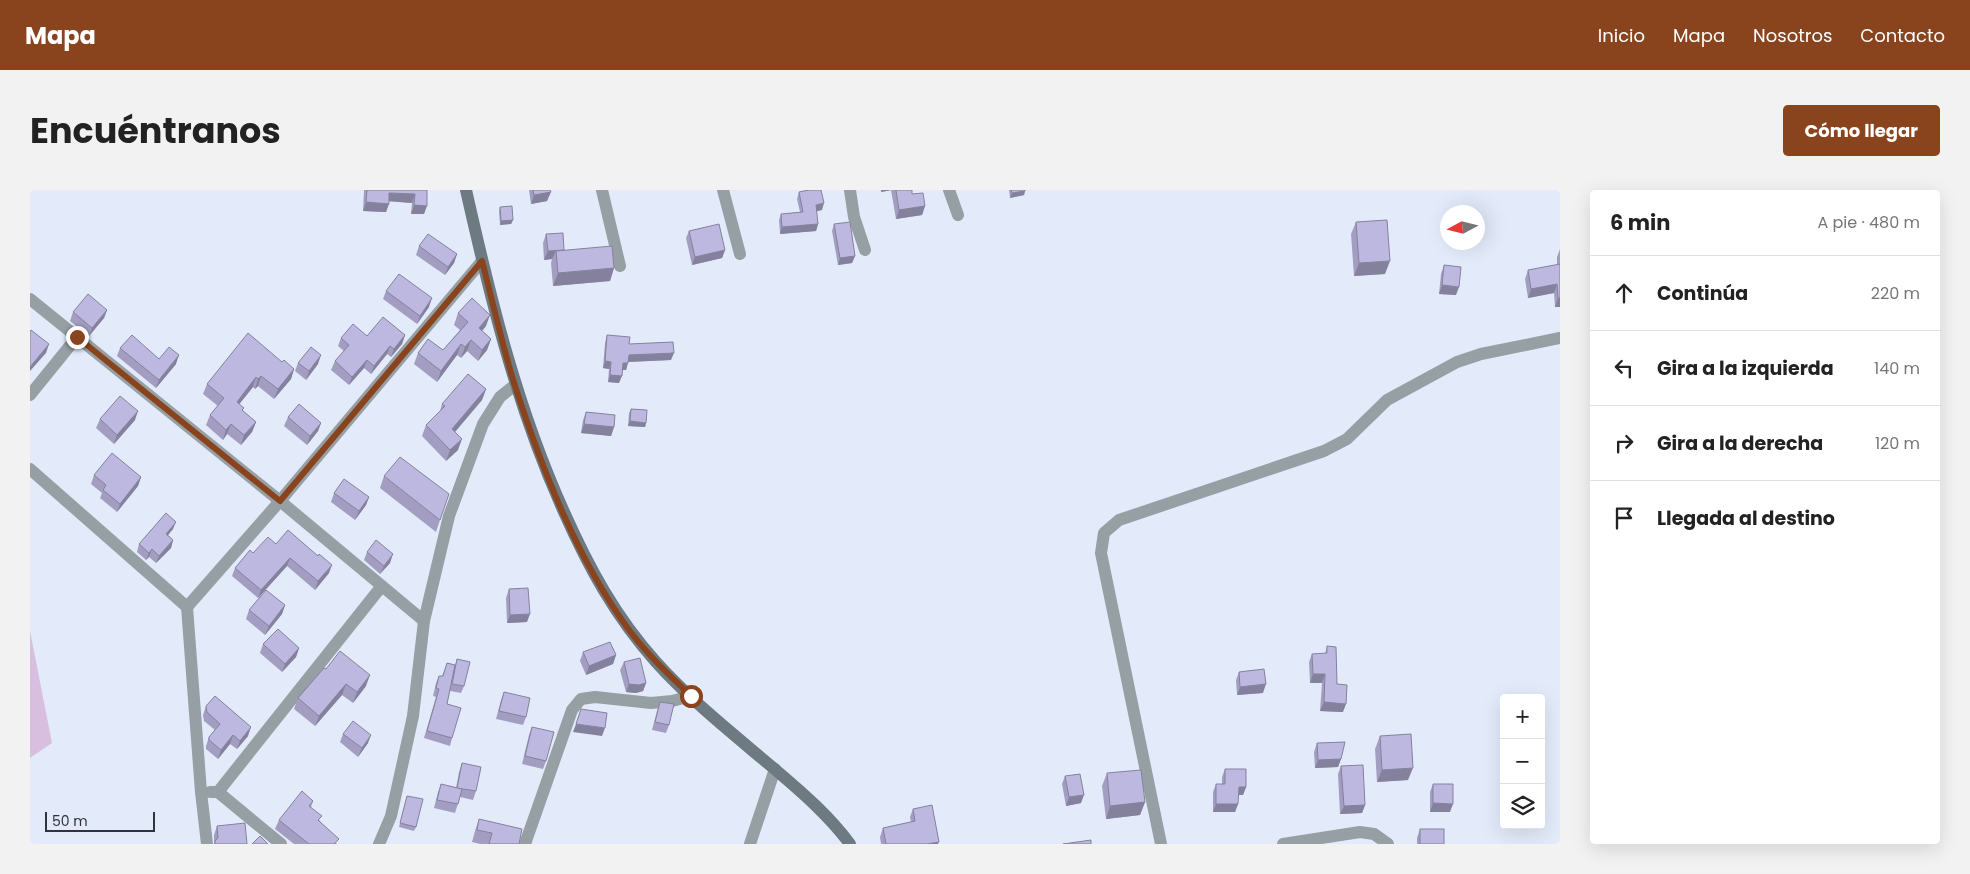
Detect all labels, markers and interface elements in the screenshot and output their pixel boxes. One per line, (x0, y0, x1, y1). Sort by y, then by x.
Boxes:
text: Mapa (25, 19, 96, 52)
text: Inicio (1598, 23, 1645, 48)
text: Mapa (1673, 23, 1725, 48)
text: Nosotros (1753, 23, 1832, 48)
text: Contacto (1860, 23, 1945, 48)
button: Cómo llegar (1783, 105, 1940, 156)
text: Encuéntranos (30, 106, 281, 155)
north arrow (1440, 205, 1485, 250)
text: 6 min (1610, 208, 1670, 237)
text: A pie · 480 m (1817, 211, 1920, 234)
icon: ahead (1610, 279, 1638, 307)
text: Continúa (1657, 280, 1748, 307)
text: 220 m (1871, 282, 1920, 305)
route end (66, 326, 89, 349)
icon: left (1610, 354, 1638, 382)
text: Gira a la izquierda (1657, 355, 1834, 382)
text: 140 m (1874, 357, 1920, 380)
icon: right (1610, 429, 1638, 457)
text: Gira a la derecha (1657, 430, 1823, 457)
text: 120 m (1875, 432, 1920, 455)
icon: arrive (1610, 504, 1638, 532)
text: Llegada al destino (1657, 505, 1835, 532)
route start (680, 685, 703, 708)
map controls (1500, 694, 1545, 829)
button: + (1500, 694, 1545, 739)
button: − (1500, 739, 1545, 784)
button: layers (1500, 784, 1545, 829)
scale bar (45, 809, 155, 832)
text: 50 m (52, 811, 88, 831)

